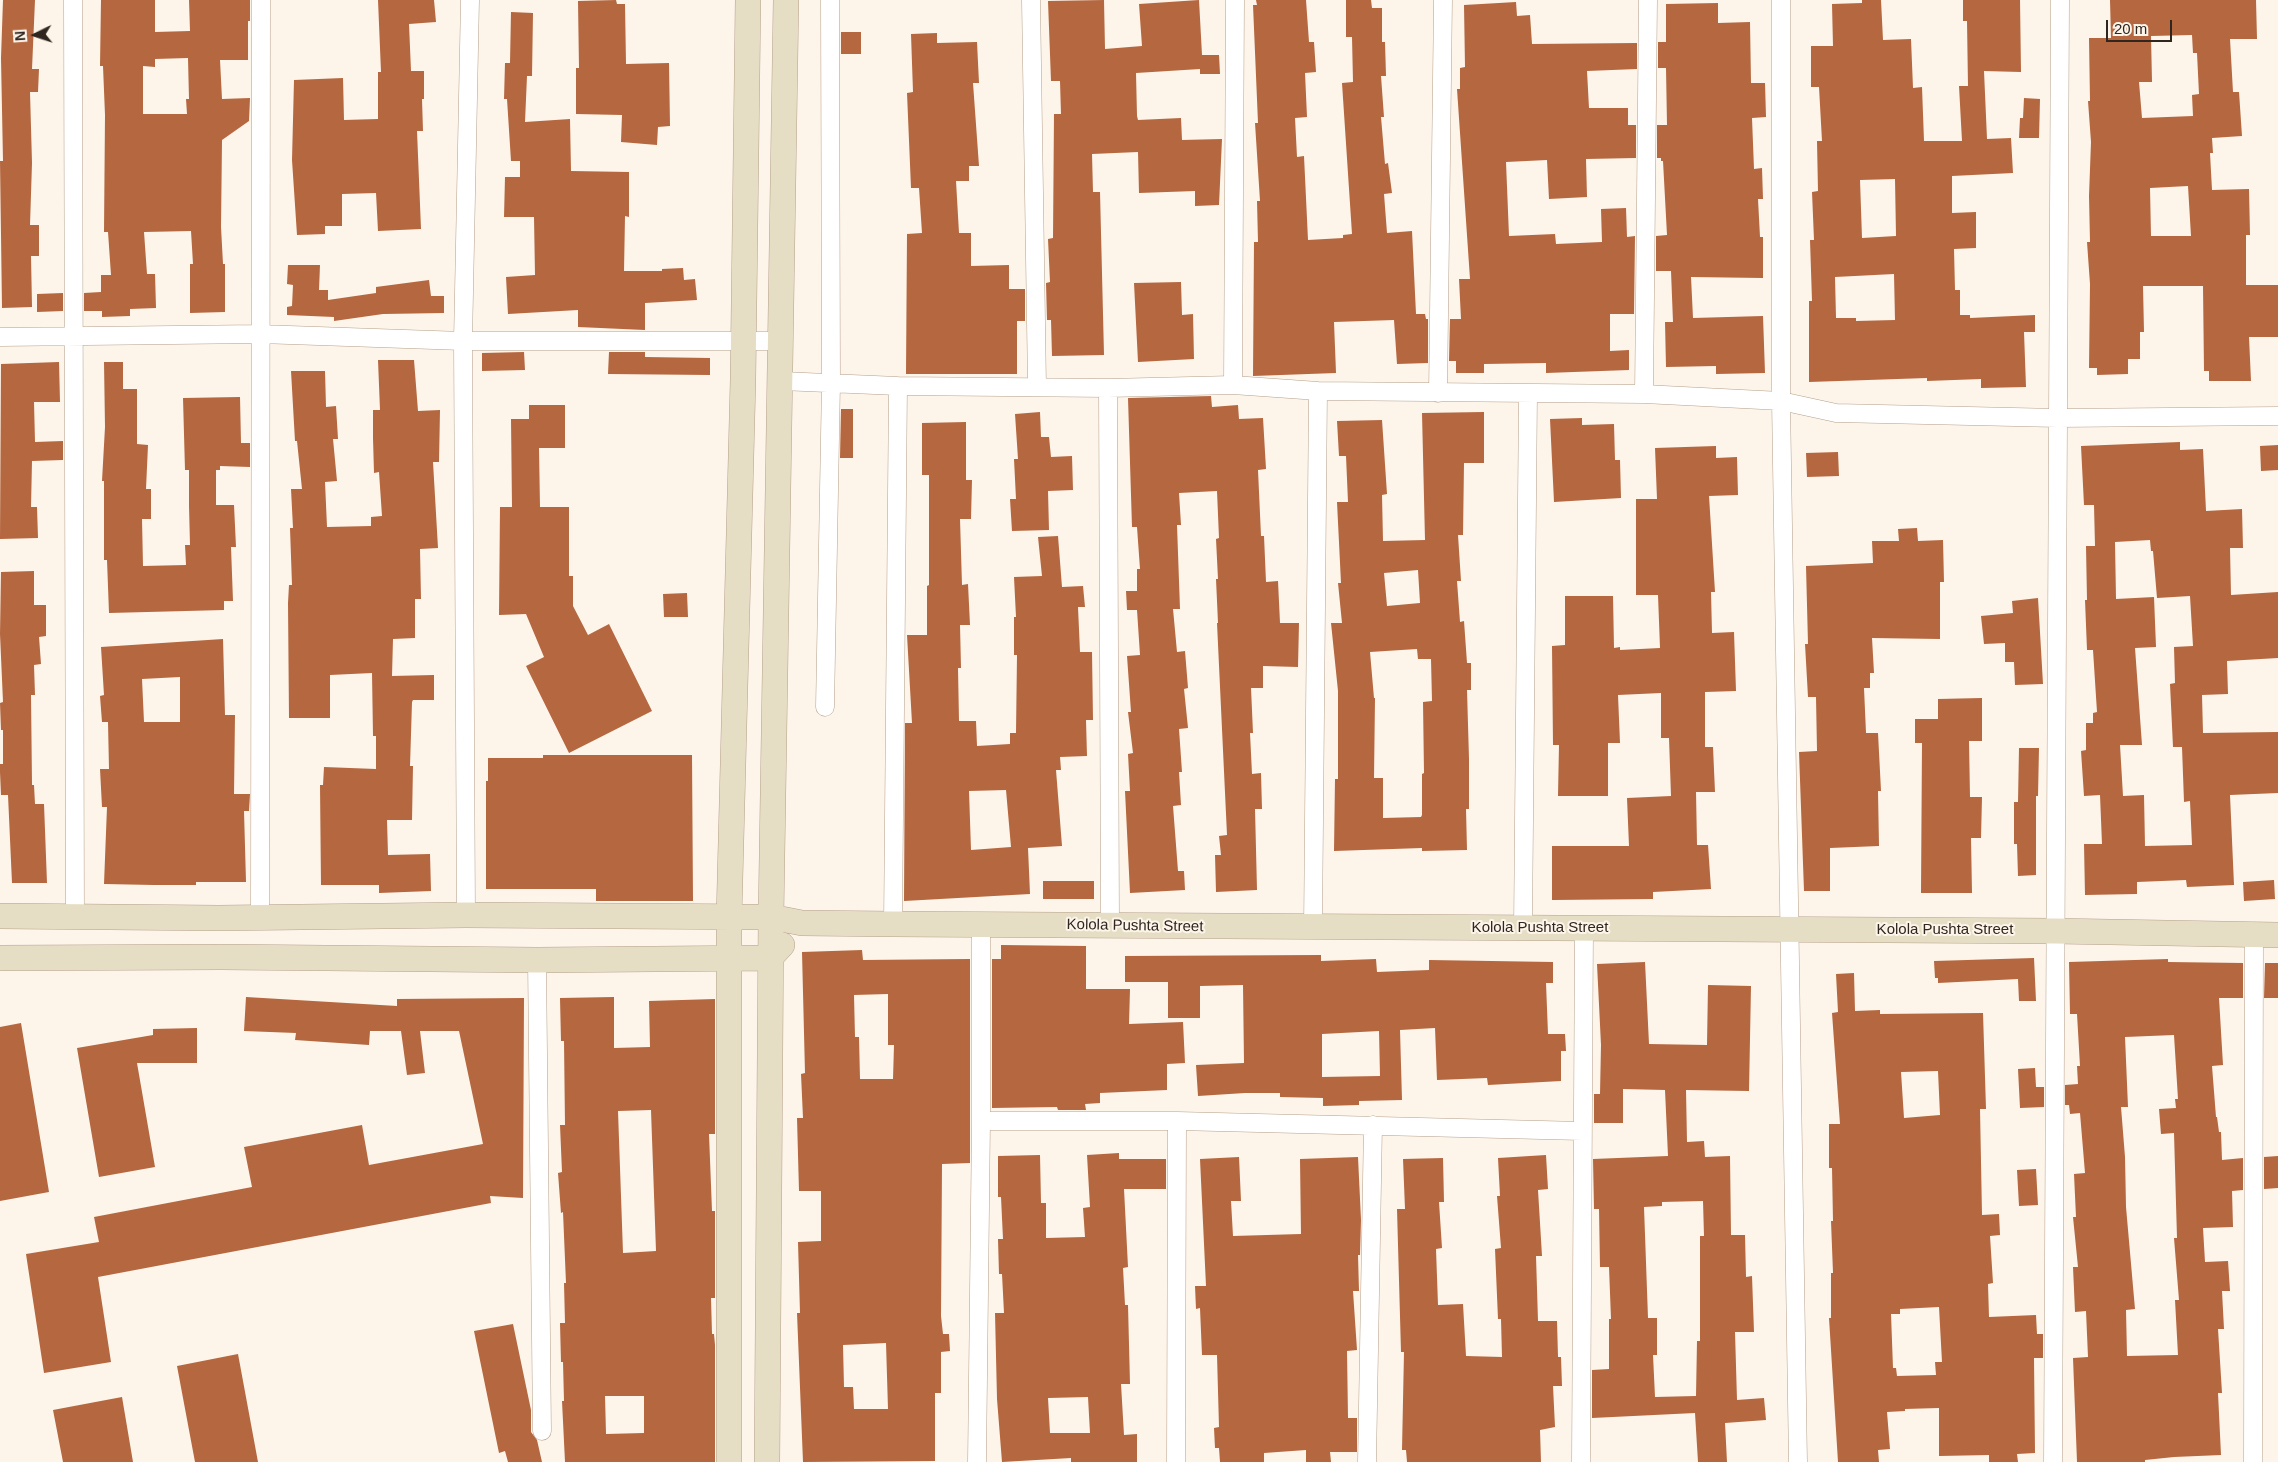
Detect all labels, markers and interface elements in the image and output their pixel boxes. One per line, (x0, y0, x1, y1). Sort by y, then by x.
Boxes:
north arrow (10, 10, 60, 60)
scale bar (2108, 10, 2174, 42)
text: 20 m (2114, 20, 2147, 37)
text: N (12, 30, 28, 42)
street label: Kolola Pushta Street (1066, 916, 1204, 936)
street label: Kolola Pushta Street (1472, 919, 1608, 937)
street label: Kolola Pushta Street (1877, 921, 2013, 939)

